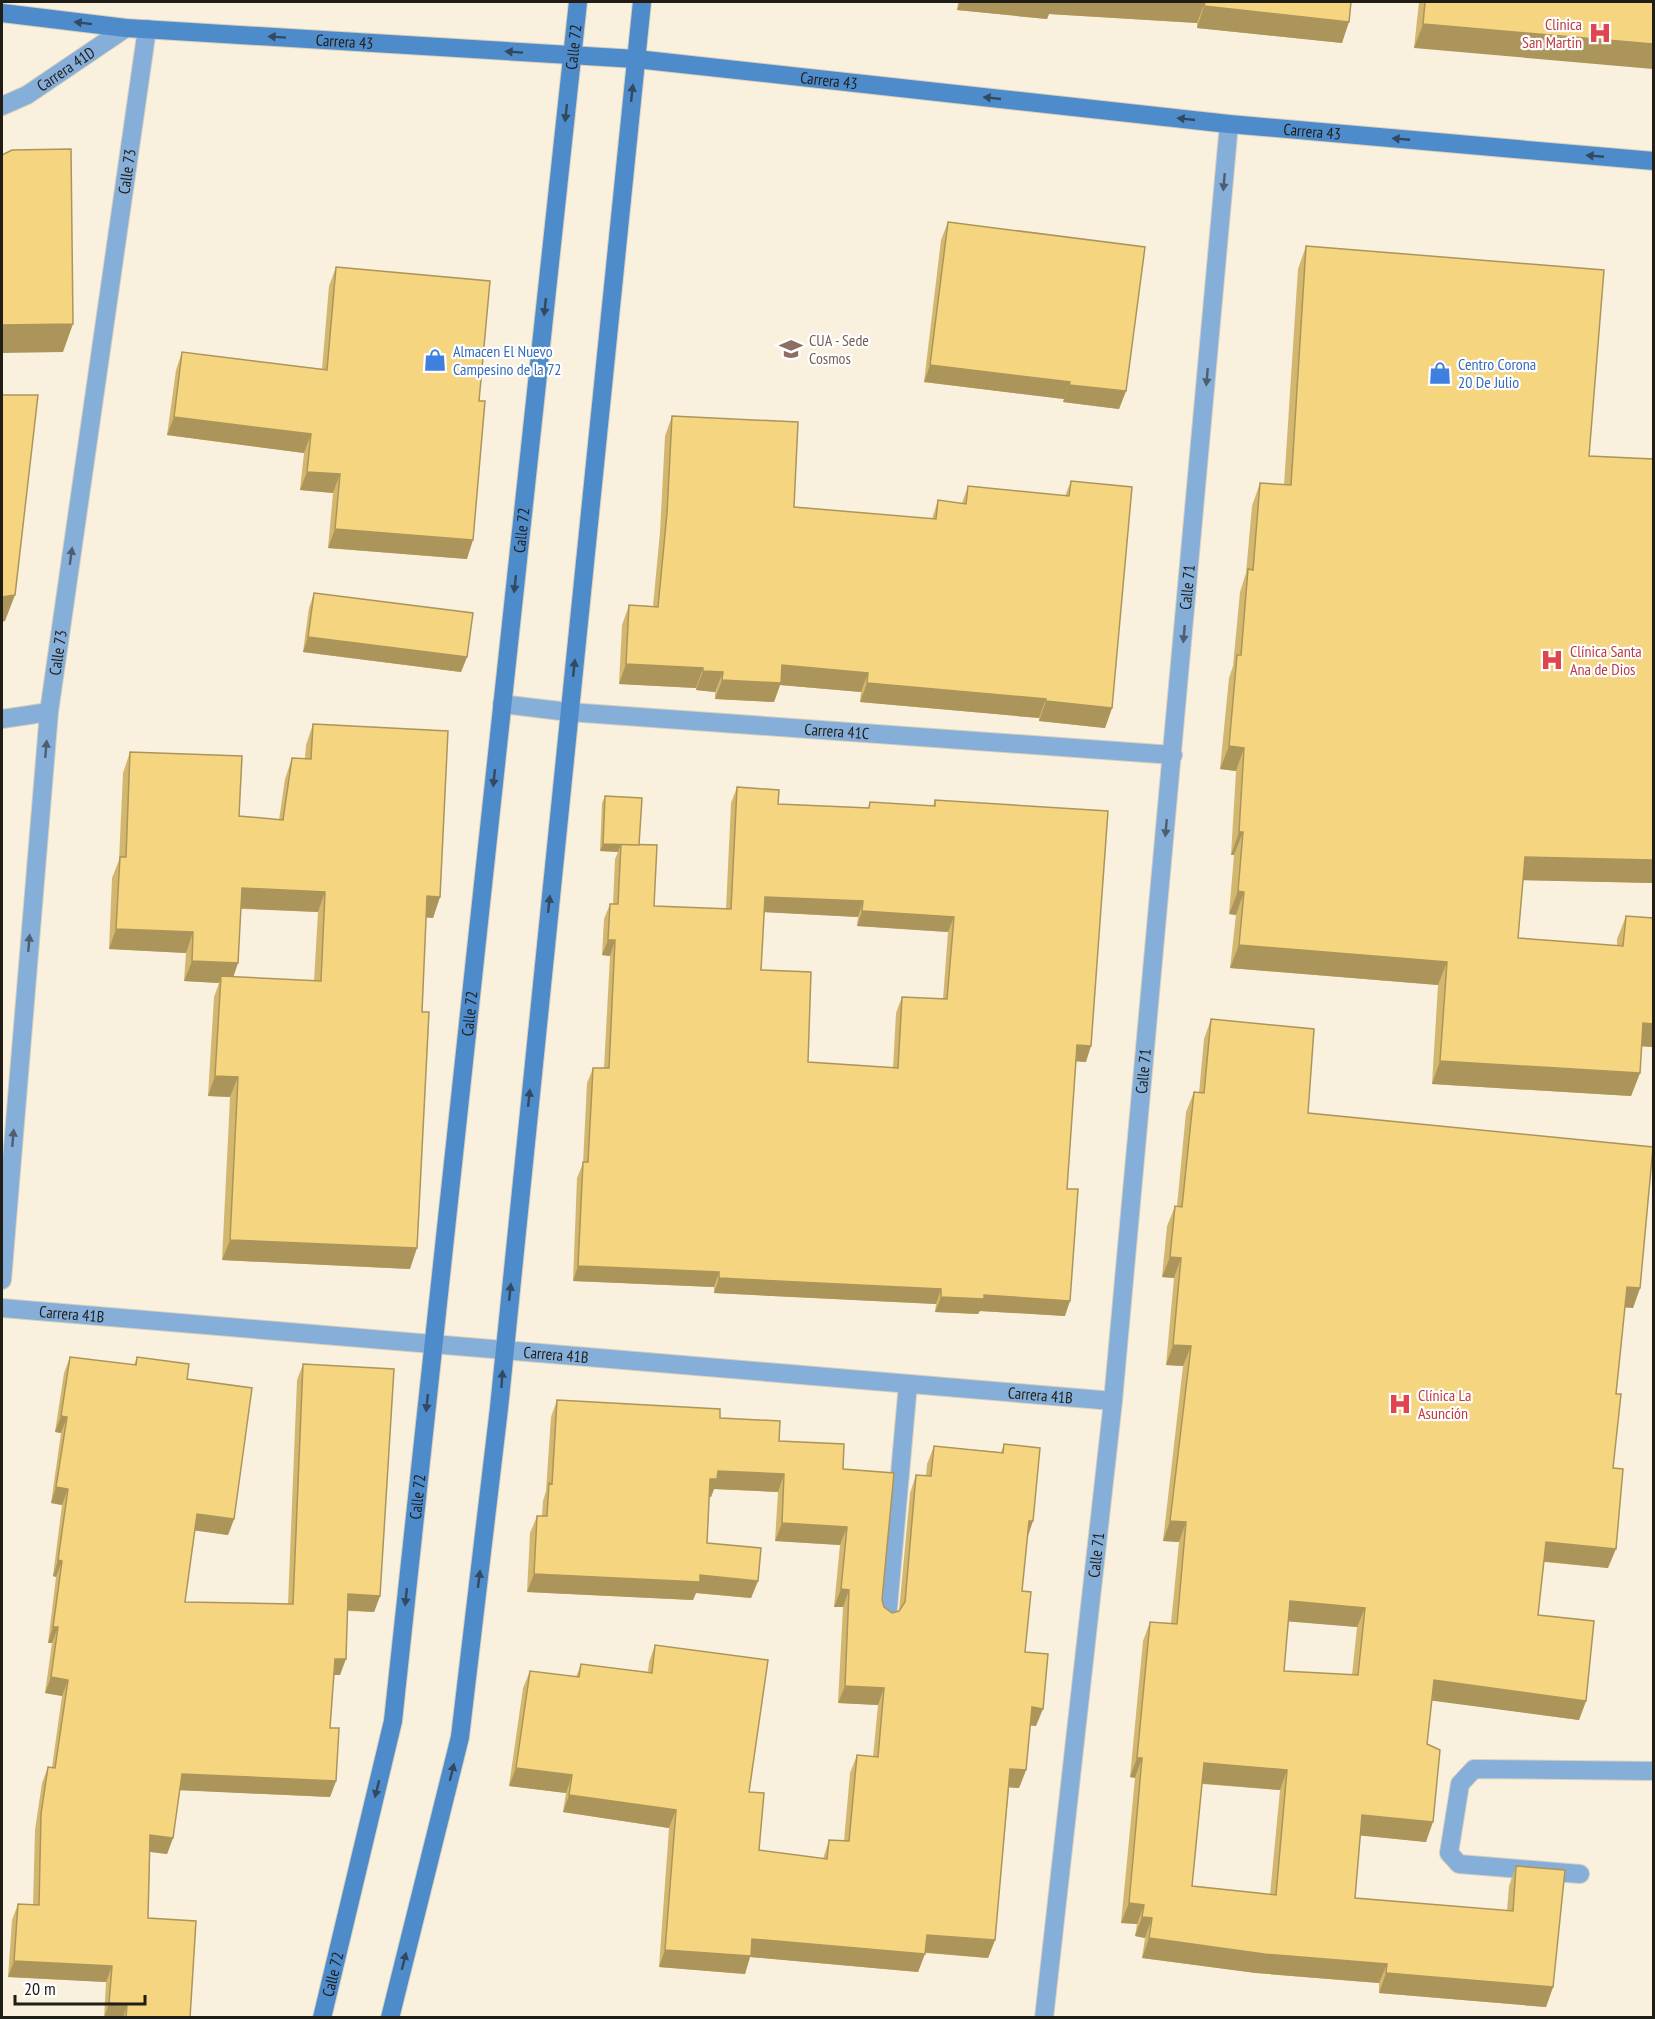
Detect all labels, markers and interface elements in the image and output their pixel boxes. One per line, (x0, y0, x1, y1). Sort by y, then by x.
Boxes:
place label: Clinica San Martin (1522, 14, 1582, 52)
one-way arrow (73, 18, 92, 27)
hospital icon: Clinica San Martin (1587, 20, 1613, 46)
street label: Calle 72 (561, 23, 586, 71)
street label: Carrera 43 (315, 30, 374, 53)
one-way arrow (268, 32, 287, 41)
street label: Carrera 41D (33, 42, 99, 96)
one-way arrow (504, 47, 523, 56)
street label: Carrera 43 (799, 67, 859, 93)
one-way arrow (627, 83, 637, 102)
one-way arrow (982, 93, 1001, 103)
one-way arrow (561, 104, 571, 123)
one-way arrow (1176, 114, 1195, 124)
street label: Carrera 43 (1283, 119, 1342, 144)
one-way arrow (1391, 134, 1410, 144)
street label: Calle 73 (113, 148, 140, 195)
one-way arrow (1586, 151, 1605, 161)
one-way arrow (1219, 173, 1229, 192)
one-way arrow (540, 297, 550, 316)
place label: CUA - Sede Cosmos (809, 330, 869, 368)
school or university icon: CUA - Sede Cosmos (778, 336, 804, 362)
place label: Almacen El Nuevo Campesino de la 72 (453, 341, 562, 379)
shop icon: Almacen El Nuevo Campesino de la 72 (422, 347, 448, 373)
place label: Centro Corona 20 De Julio (1458, 354, 1536, 392)
shop icon: Centro Corona 20 De Julio (1427, 360, 1453, 386)
one-way arrow (1202, 367, 1212, 386)
street label: Calle 72 (509, 507, 534, 554)
one-way arrow (66, 546, 75, 565)
street label: Calle 71 (1175, 564, 1199, 611)
one-way arrow (510, 575, 520, 594)
one-way arrow (1179, 624, 1189, 643)
street label: Calle 73 (44, 629, 71, 676)
place label: Clínica Santa Ana de Dios (1570, 641, 1642, 679)
hospital icon: Clínica Santa Ana de Dios (1539, 647, 1565, 673)
one-way arrow (569, 659, 578, 678)
street label: Carrera 41C (804, 719, 870, 743)
one-way arrow (41, 739, 50, 758)
one-way arrow (489, 769, 499, 788)
one-way arrow (1161, 818, 1171, 837)
one-way arrow (544, 894, 554, 913)
one-way arrow (25, 934, 34, 953)
street label: Calle 72 (457, 990, 482, 1037)
street label: Calle 71 (1131, 1048, 1155, 1095)
one-way arrow (525, 1088, 534, 1107)
one-way arrow (8, 1128, 18, 1147)
one-way arrow (505, 1282, 514, 1301)
street label: Carrera 41B (38, 1301, 105, 1327)
street label: Carrera 41B (523, 1342, 589, 1367)
one-way arrow (497, 1370, 507, 1389)
street label: Carrera 41B (1007, 1382, 1074, 1408)
place label: Clínica La Asunción (1418, 1385, 1471, 1423)
hospital icon: Clínica La Asunción (1387, 1391, 1413, 1417)
one-way arrow (422, 1393, 432, 1412)
street label: Calle 72 (405, 1473, 430, 1520)
street label: Calle 71 (1083, 1531, 1108, 1579)
one-way arrow (474, 1569, 484, 1588)
one-way arrow (402, 1587, 411, 1606)
one-way arrow (447, 1762, 457, 1781)
one-way arrow (371, 1780, 381, 1798)
street label: Calle 72 (317, 1950, 347, 1999)
one-way arrow (400, 1952, 409, 1970)
scale bar (15, 1968, 146, 2006)
text: 20 m (24, 1977, 56, 2000)

